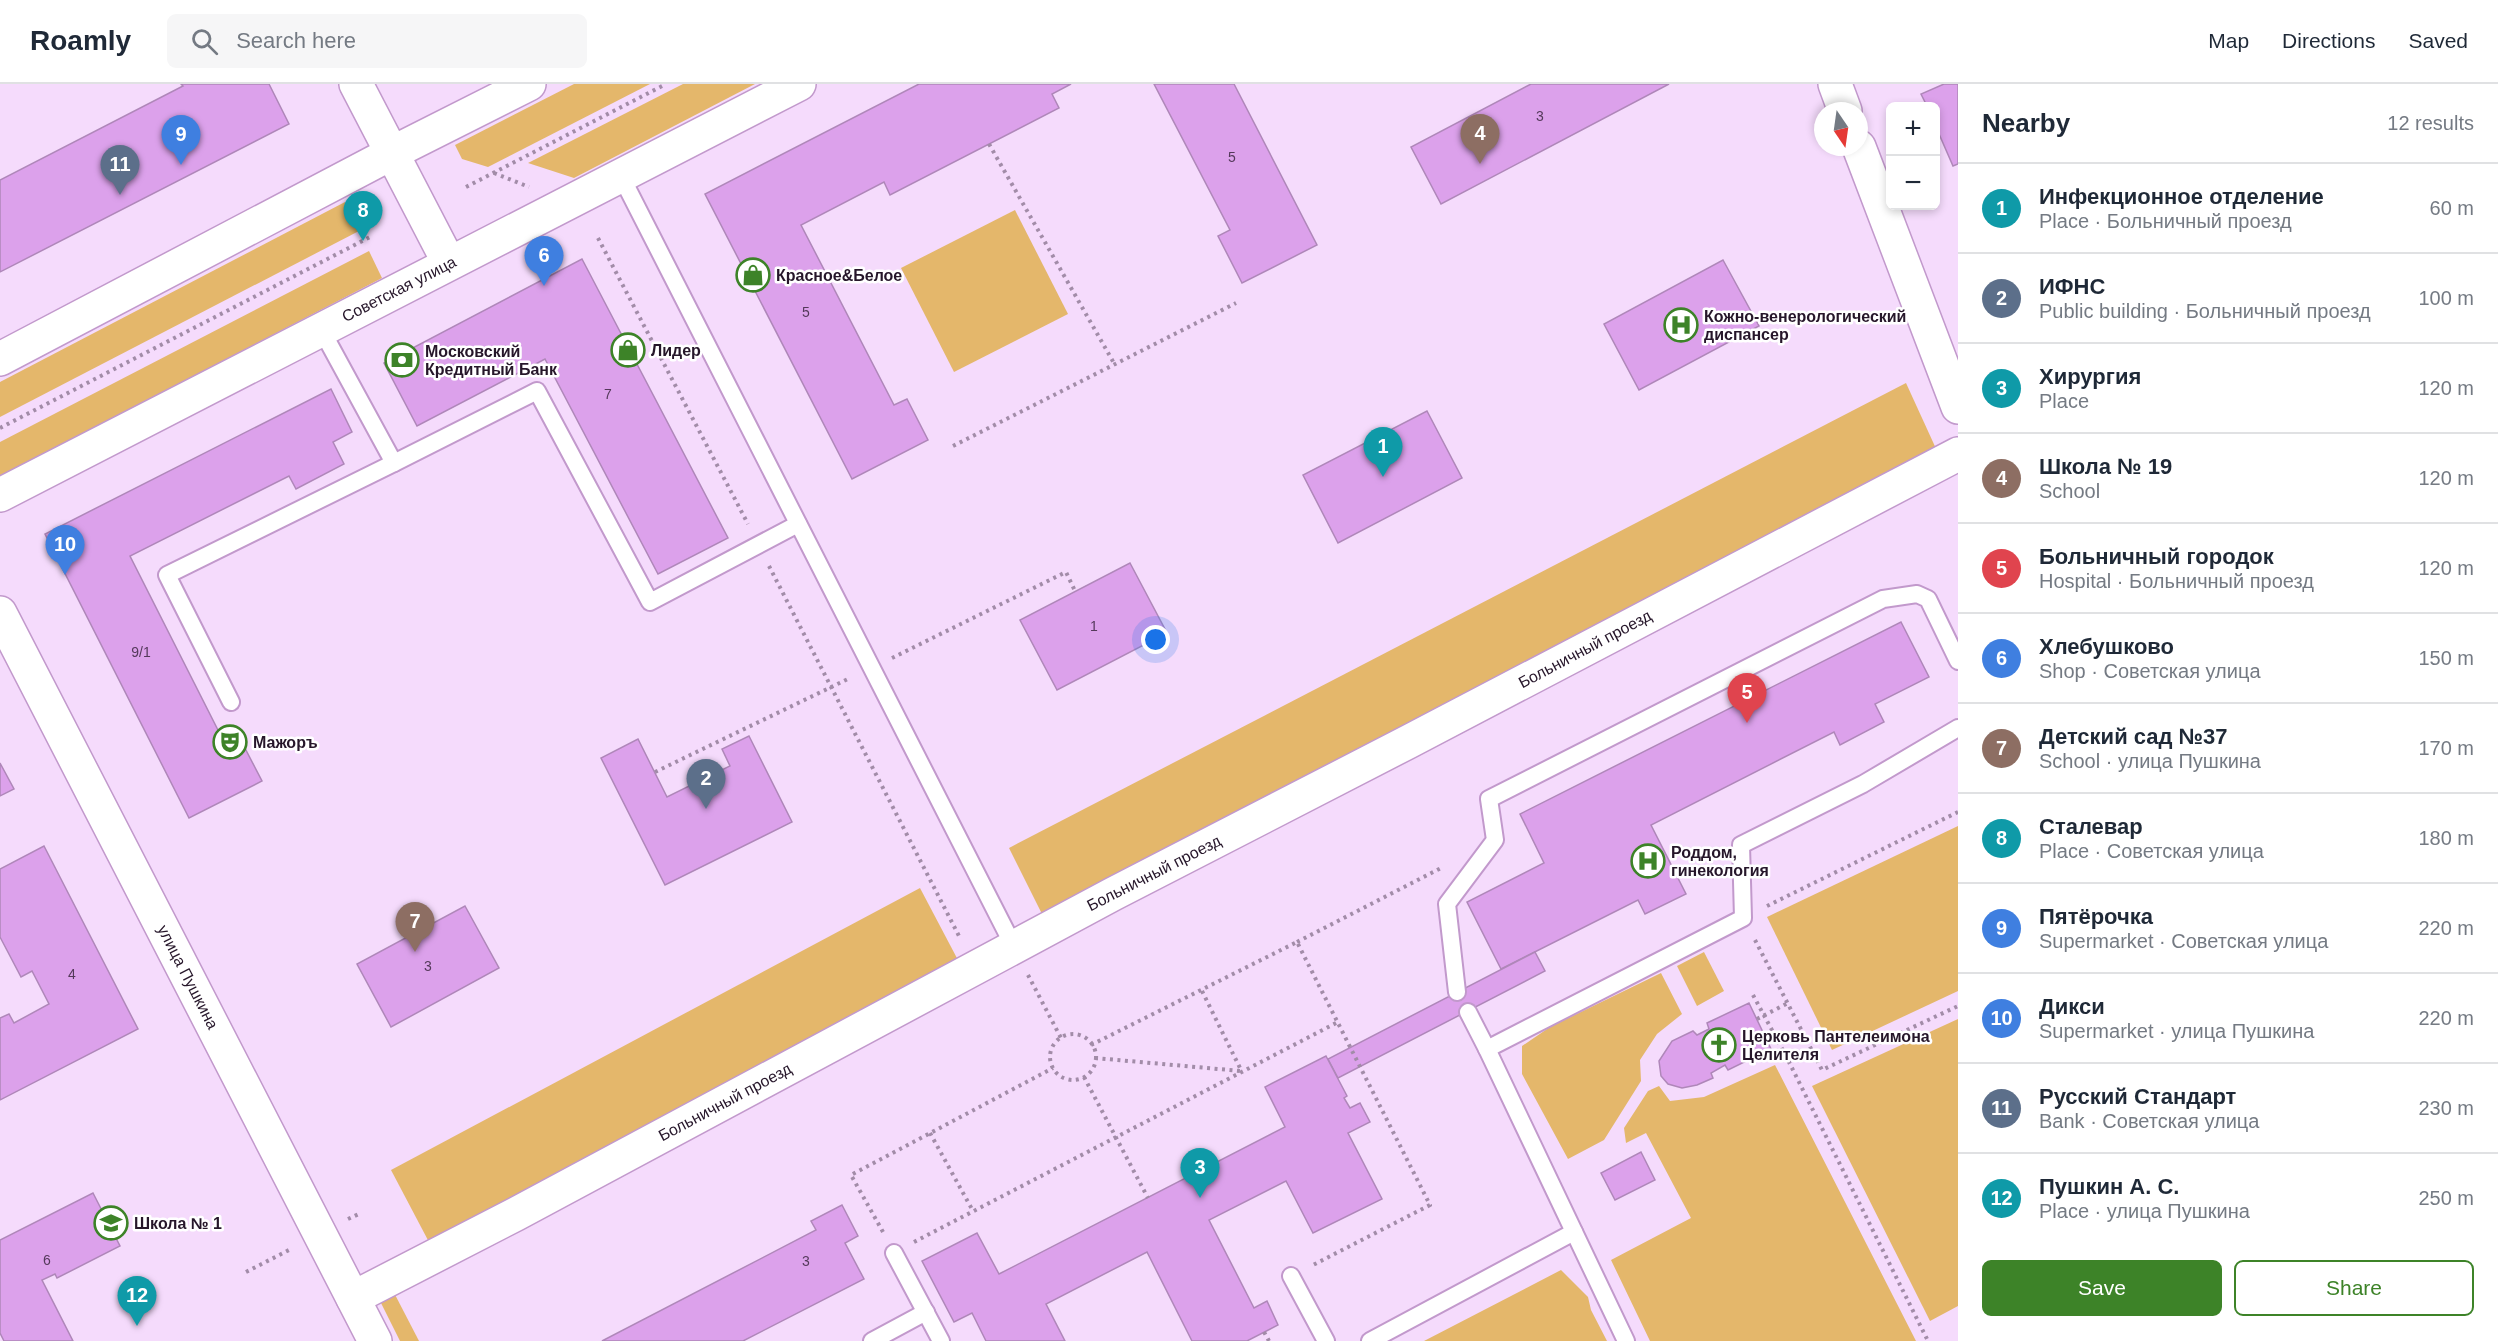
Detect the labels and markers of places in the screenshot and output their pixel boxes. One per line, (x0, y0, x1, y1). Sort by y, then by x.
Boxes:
pin: 4 (1460, 115, 1500, 164)
pin: 9 (162, 116, 201, 165)
pin: 11 (100, 146, 140, 195)
pin: 8 (344, 192, 382, 241)
pin: 6 (524, 236, 564, 286)
shop icon: Красное&Белое (735, 257, 771, 293)
place label: Красное&Белое (776, 267, 902, 284)
hospital icon: Кожно-венерологический диспансер (1663, 307, 1699, 343)
place label: Кожно-венерологический диспансер (1704, 308, 1906, 343)
shop icon: Лидер (610, 332, 646, 368)
bank icon: Московский Кредитный Банк (384, 342, 420, 378)
place label: Лидер (651, 342, 701, 359)
place label: Московский Кредитный Банк (425, 343, 558, 378)
pin: 1 (1364, 428, 1402, 477)
pin: 10 (46, 526, 84, 575)
pin: 5 (1728, 674, 1766, 723)
theatre icon: Мажоръ (212, 724, 248, 760)
place label: Мажоръ (253, 734, 318, 751)
pin: 2 (686, 760, 726, 809)
hospital icon: Роддом, гинекология (1630, 843, 1666, 879)
place label: Роддом, гинекология (1671, 844, 1769, 879)
pin: 7 (396, 902, 434, 952)
church icon: Церковь Пантелеимона Целителя (1701, 1027, 1737, 1063)
place label: Церковь Пантелеимона Целителя (1742, 1028, 1930, 1063)
pin: 3 (1180, 1148, 1220, 1198)
school or university icon: Школа № 1 (93, 1205, 129, 1241)
place label: Школа № 1 (134, 1215, 222, 1232)
pin: 12 (118, 1276, 156, 1326)

